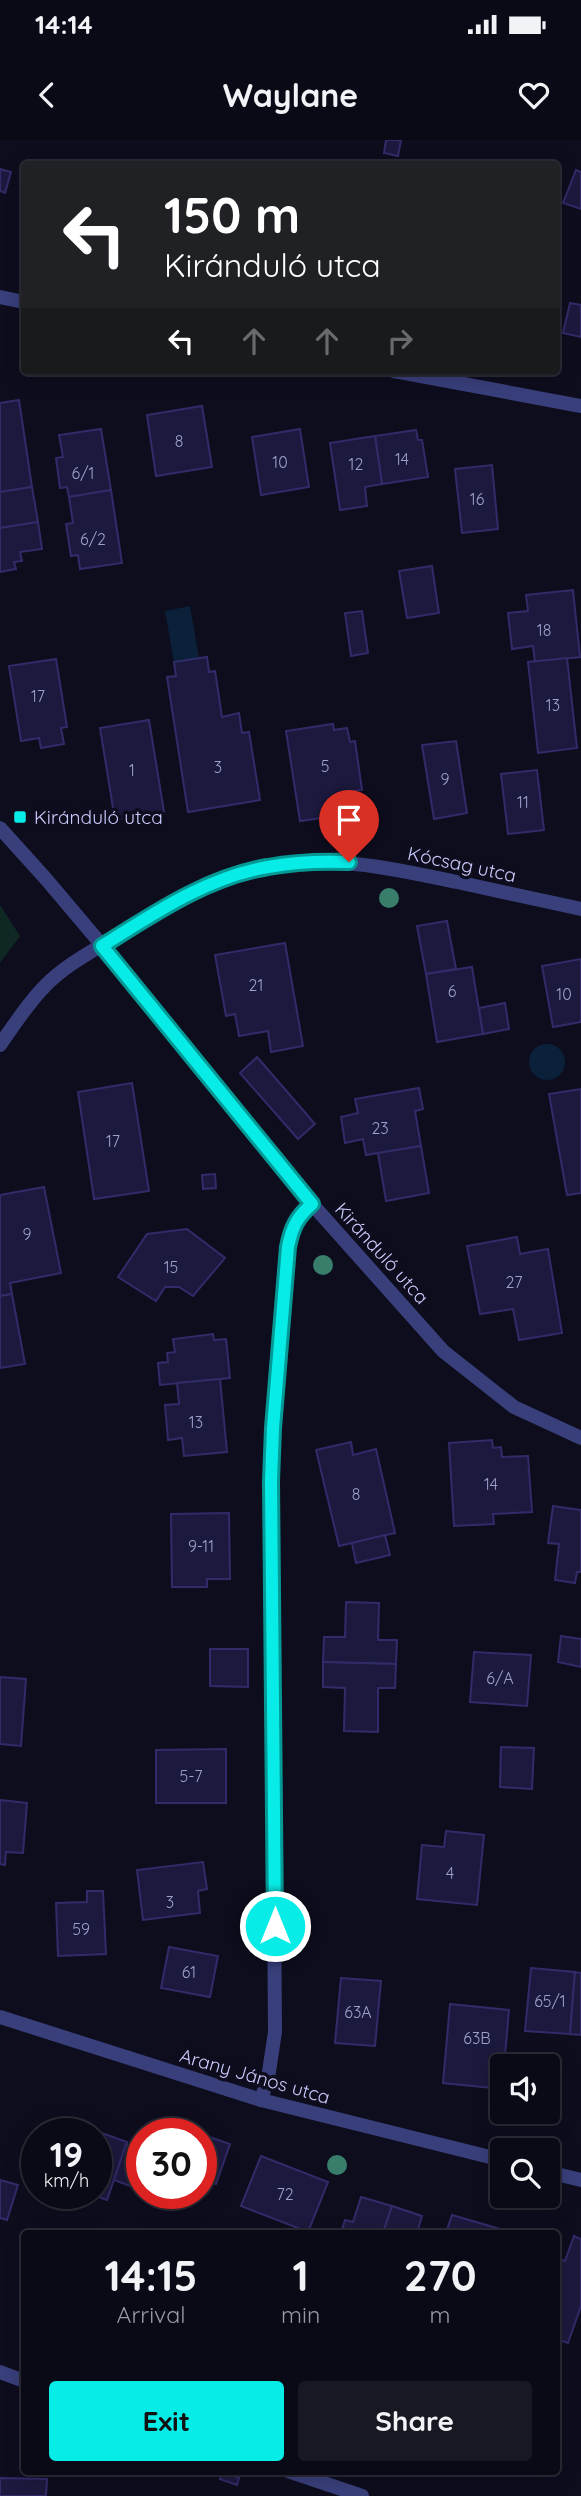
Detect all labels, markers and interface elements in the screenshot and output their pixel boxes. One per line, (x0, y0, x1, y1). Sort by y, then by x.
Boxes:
text: 14:14 (35, 8, 93, 41)
text: Waylane (223, 75, 358, 115)
icon: back (28, 76, 66, 114)
icon: heart (515, 76, 553, 114)
text: 150 m (164, 184, 300, 245)
icon: left (49, 189, 140, 280)
text: Kiránduló utca (164, 245, 381, 285)
icon: left (162, 322, 200, 360)
icon: ahead (235, 322, 273, 360)
icon: ahead (308, 322, 346, 360)
icon: right (381, 322, 419, 360)
house number: 8 (175, 431, 183, 451)
house number: 14 (395, 449, 409, 469)
house number: 10 (272, 452, 288, 472)
house number: 12 (349, 454, 364, 474)
house number: 6/1 (72, 463, 94, 483)
house number: 16 (470, 489, 485, 509)
house number: 6/2 (80, 529, 106, 549)
house number: 18 (537, 620, 551, 640)
house number: 17 (31, 686, 45, 706)
house number: 13 (546, 695, 560, 715)
house number: 5 (321, 756, 329, 776)
house number: 3 (214, 757, 222, 777)
house number: 1 (129, 760, 135, 780)
house number: 9 (441, 769, 450, 789)
pin (319, 790, 379, 862)
house number: 11 (517, 792, 529, 812)
icon: arrive (330, 801, 368, 839)
place label: Kiránduló utca (34, 805, 163, 829)
marker: Kiránduló utca (12, 809, 28, 825)
street label: Kócsag utca (406, 841, 518, 887)
house number: 21 (249, 975, 263, 995)
house number: 6 (448, 981, 457, 1001)
house number: 10 (556, 984, 572, 1004)
house number: 23 (371, 1118, 389, 1138)
house number: 17 (106, 1131, 120, 1151)
street label: Kiránduló utca (330, 1197, 434, 1309)
house number: 9 (23, 1224, 32, 1244)
house number: 15 (164, 1257, 178, 1277)
house number: 27 (506, 1272, 522, 1292)
house number: 13 (189, 1412, 203, 1432)
house number: 14 (484, 1474, 498, 1494)
house number: 8 (352, 1484, 360, 1504)
house number: 9-11 (188, 1536, 214, 1556)
house number: 6/A (486, 1668, 514, 1688)
house number: 5-7 (179, 1766, 203, 1786)
house number: 4 (446, 1863, 454, 1883)
position arrow (238, 1889, 312, 1963)
house number: 3 (166, 1892, 174, 1912)
house number: 59 (72, 1919, 90, 1939)
house number: 61 (182, 1962, 196, 1982)
house number: 65/1 (534, 1991, 566, 2011)
house number: 63A (344, 2002, 372, 2022)
house number: 63B (463, 2028, 491, 2048)
street label: Arany János utca (177, 2043, 333, 2109)
map controls (490, 2054, 560, 2208)
button: sound (490, 2054, 560, 2124)
speed limit sign: 30 (126, 2118, 217, 2209)
text: 19 (50, 2132, 83, 2176)
button: search (490, 2138, 560, 2208)
text: km/h (44, 2169, 89, 2192)
house number: 72 (276, 2184, 294, 2204)
text: 14:15 (105, 2249, 198, 2302)
text: 1 (292, 2249, 309, 2302)
text: 270 (404, 2249, 476, 2302)
text: Arrival (117, 2300, 185, 2329)
text: min (281, 2300, 320, 2329)
text: m (430, 2300, 451, 2329)
button: Exit (49, 2381, 284, 2461)
button: Share (298, 2381, 532, 2461)

